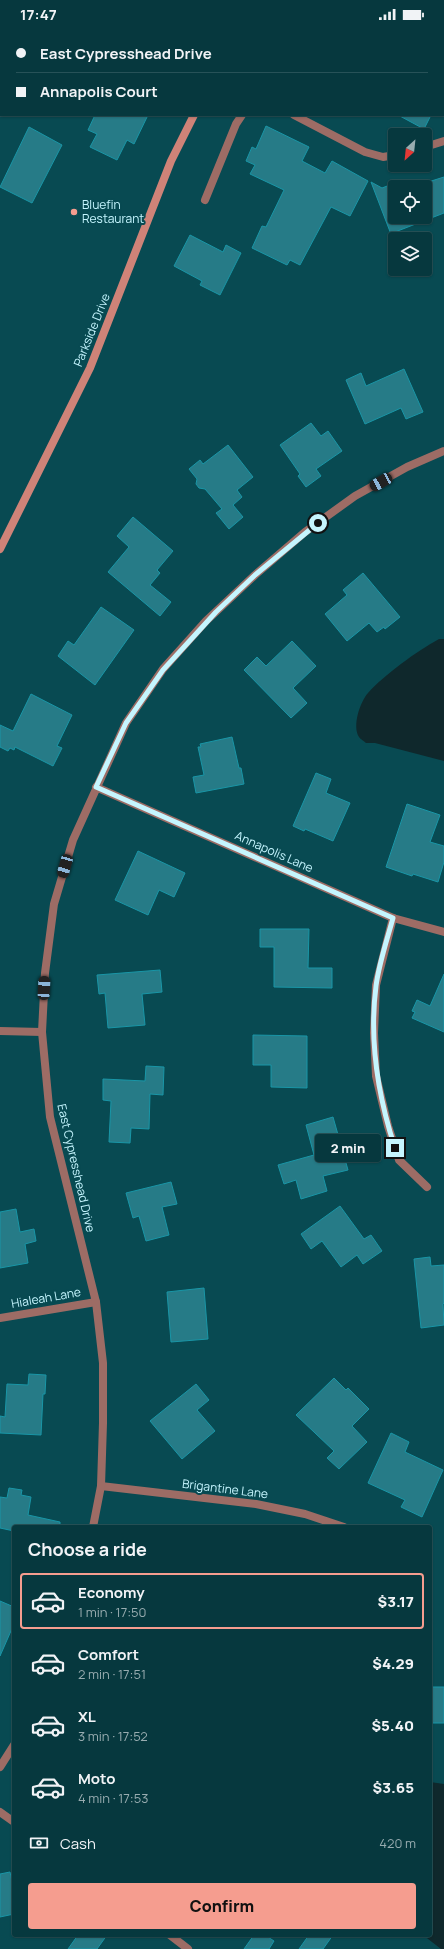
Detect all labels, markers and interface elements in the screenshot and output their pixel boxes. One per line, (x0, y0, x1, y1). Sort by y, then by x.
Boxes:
text: 17:47 (20, 4, 57, 25)
text: East Cypresshead Drive (40, 43, 212, 64)
text: Annapolis Court (40, 81, 158, 102)
north arrow (388, 128, 432, 172)
map controls (388, 128, 432, 276)
button: locate (388, 180, 432, 224)
place label: Bluefin Restaurant (82, 196, 144, 227)
marker: Bluefin Restaurant (69, 207, 79, 217)
button: layers (388, 232, 432, 276)
street label: Parkside Drive (69, 291, 114, 369)
car (368, 471, 394, 493)
route start (309, 514, 327, 532)
street label: Annapolis Lane (232, 827, 316, 876)
car (56, 853, 74, 879)
car (37, 976, 51, 1000)
street label: East Cypresshead Drive (53, 1102, 100, 1234)
callout: 2 min (315, 1134, 381, 1162)
text: 2 min (331, 1139, 365, 1157)
route end (386, 1139, 404, 1157)
street label: Hialeah Lane (10, 1283, 82, 1312)
street label: Brigantine Lane (181, 1475, 269, 1502)
text: Choose a ride (28, 1537, 147, 1561)
text: Economy (78, 1582, 145, 1603)
icon: car (30, 1583, 66, 1619)
text: $3.17 (378, 1591, 414, 1612)
text: 1 min · 17:50 (78, 1603, 147, 1621)
text: Comfort (78, 1644, 139, 1665)
icon: car (30, 1645, 66, 1681)
text: $4.29 (372, 1653, 414, 1674)
text: 2 min · 17:51 (78, 1665, 146, 1683)
text: XL (78, 1706, 96, 1727)
icon: car (30, 1707, 66, 1743)
text: $5.40 (371, 1715, 414, 1736)
text: 3 min · 17:52 (78, 1727, 148, 1745)
text: Moto (78, 1768, 115, 1789)
icon: car (30, 1769, 66, 1805)
text: $3.65 (373, 1777, 414, 1798)
text: 4 min · 17:53 (78, 1789, 148, 1807)
icon: cash (28, 1832, 50, 1854)
text: Cash (60, 1833, 96, 1854)
text: 420 m (379, 1834, 416, 1852)
button: Confirm (28, 1883, 416, 1929)

